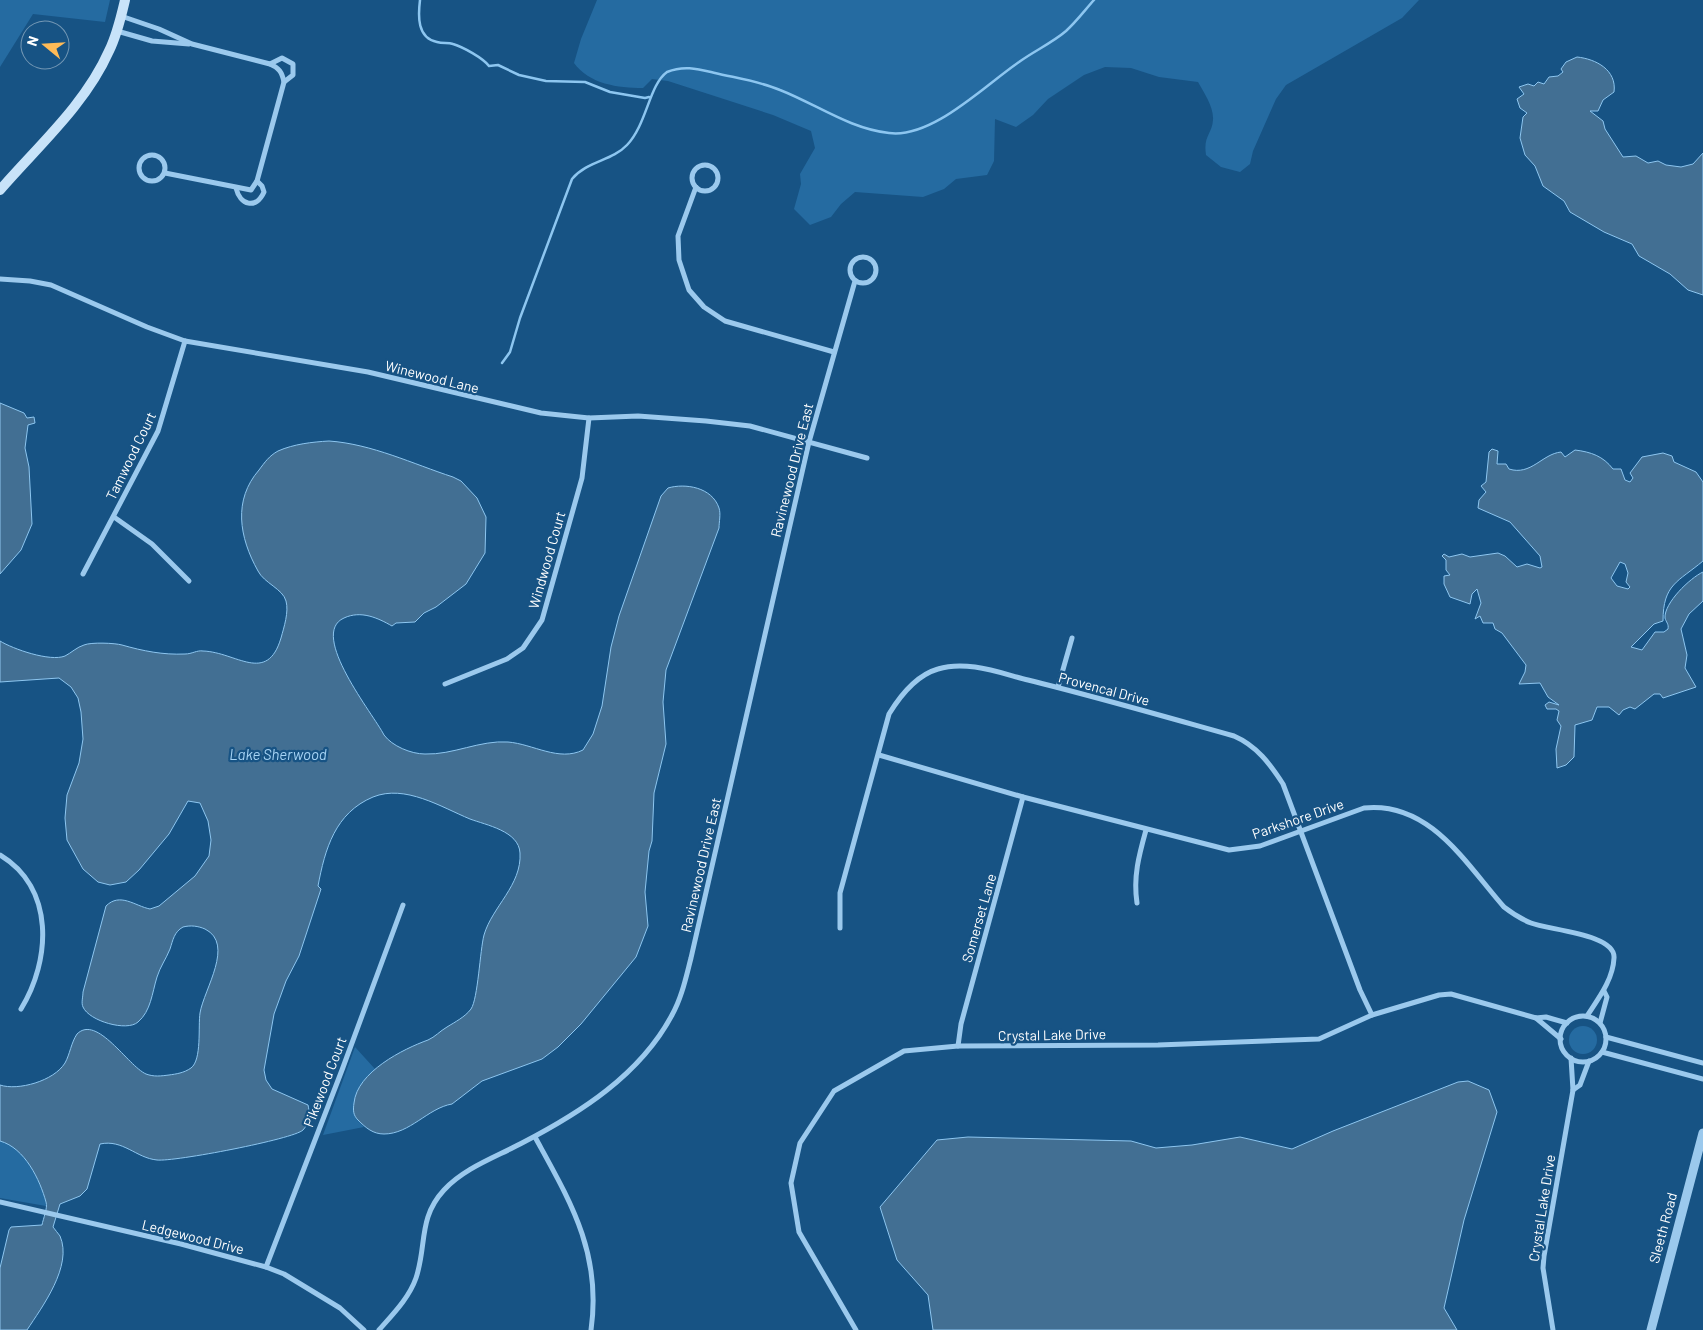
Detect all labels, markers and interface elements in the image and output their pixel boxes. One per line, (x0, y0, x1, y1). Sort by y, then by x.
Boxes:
north arrow (20, 20, 70, 70)
text: N (23, 34, 42, 48)
street label: Winewood Lane (383, 357, 481, 396)
street label: Ravinewood Drive East (767, 401, 816, 539)
street label: Tamwood Court (102, 409, 159, 503)
street label: Windwood Court (524, 509, 569, 611)
street label: Provencal Drive (1057, 668, 1152, 709)
water label: Lake Sherwood (229, 745, 327, 763)
street label: Parkshore Drive (1250, 795, 1346, 842)
street label: Ravinewood Drive East (677, 796, 724, 934)
street label: Somerset Lane (958, 871, 999, 964)
street label: Crystal Lake Drive (998, 1025, 1106, 1044)
street label: Pikewood Court (299, 1034, 350, 1129)
street label: Crystal Lake Drive (1525, 1153, 1558, 1263)
street label: Sleeth Road (1645, 1191, 1680, 1265)
street label: Ledgewood Drive (140, 1216, 246, 1257)

